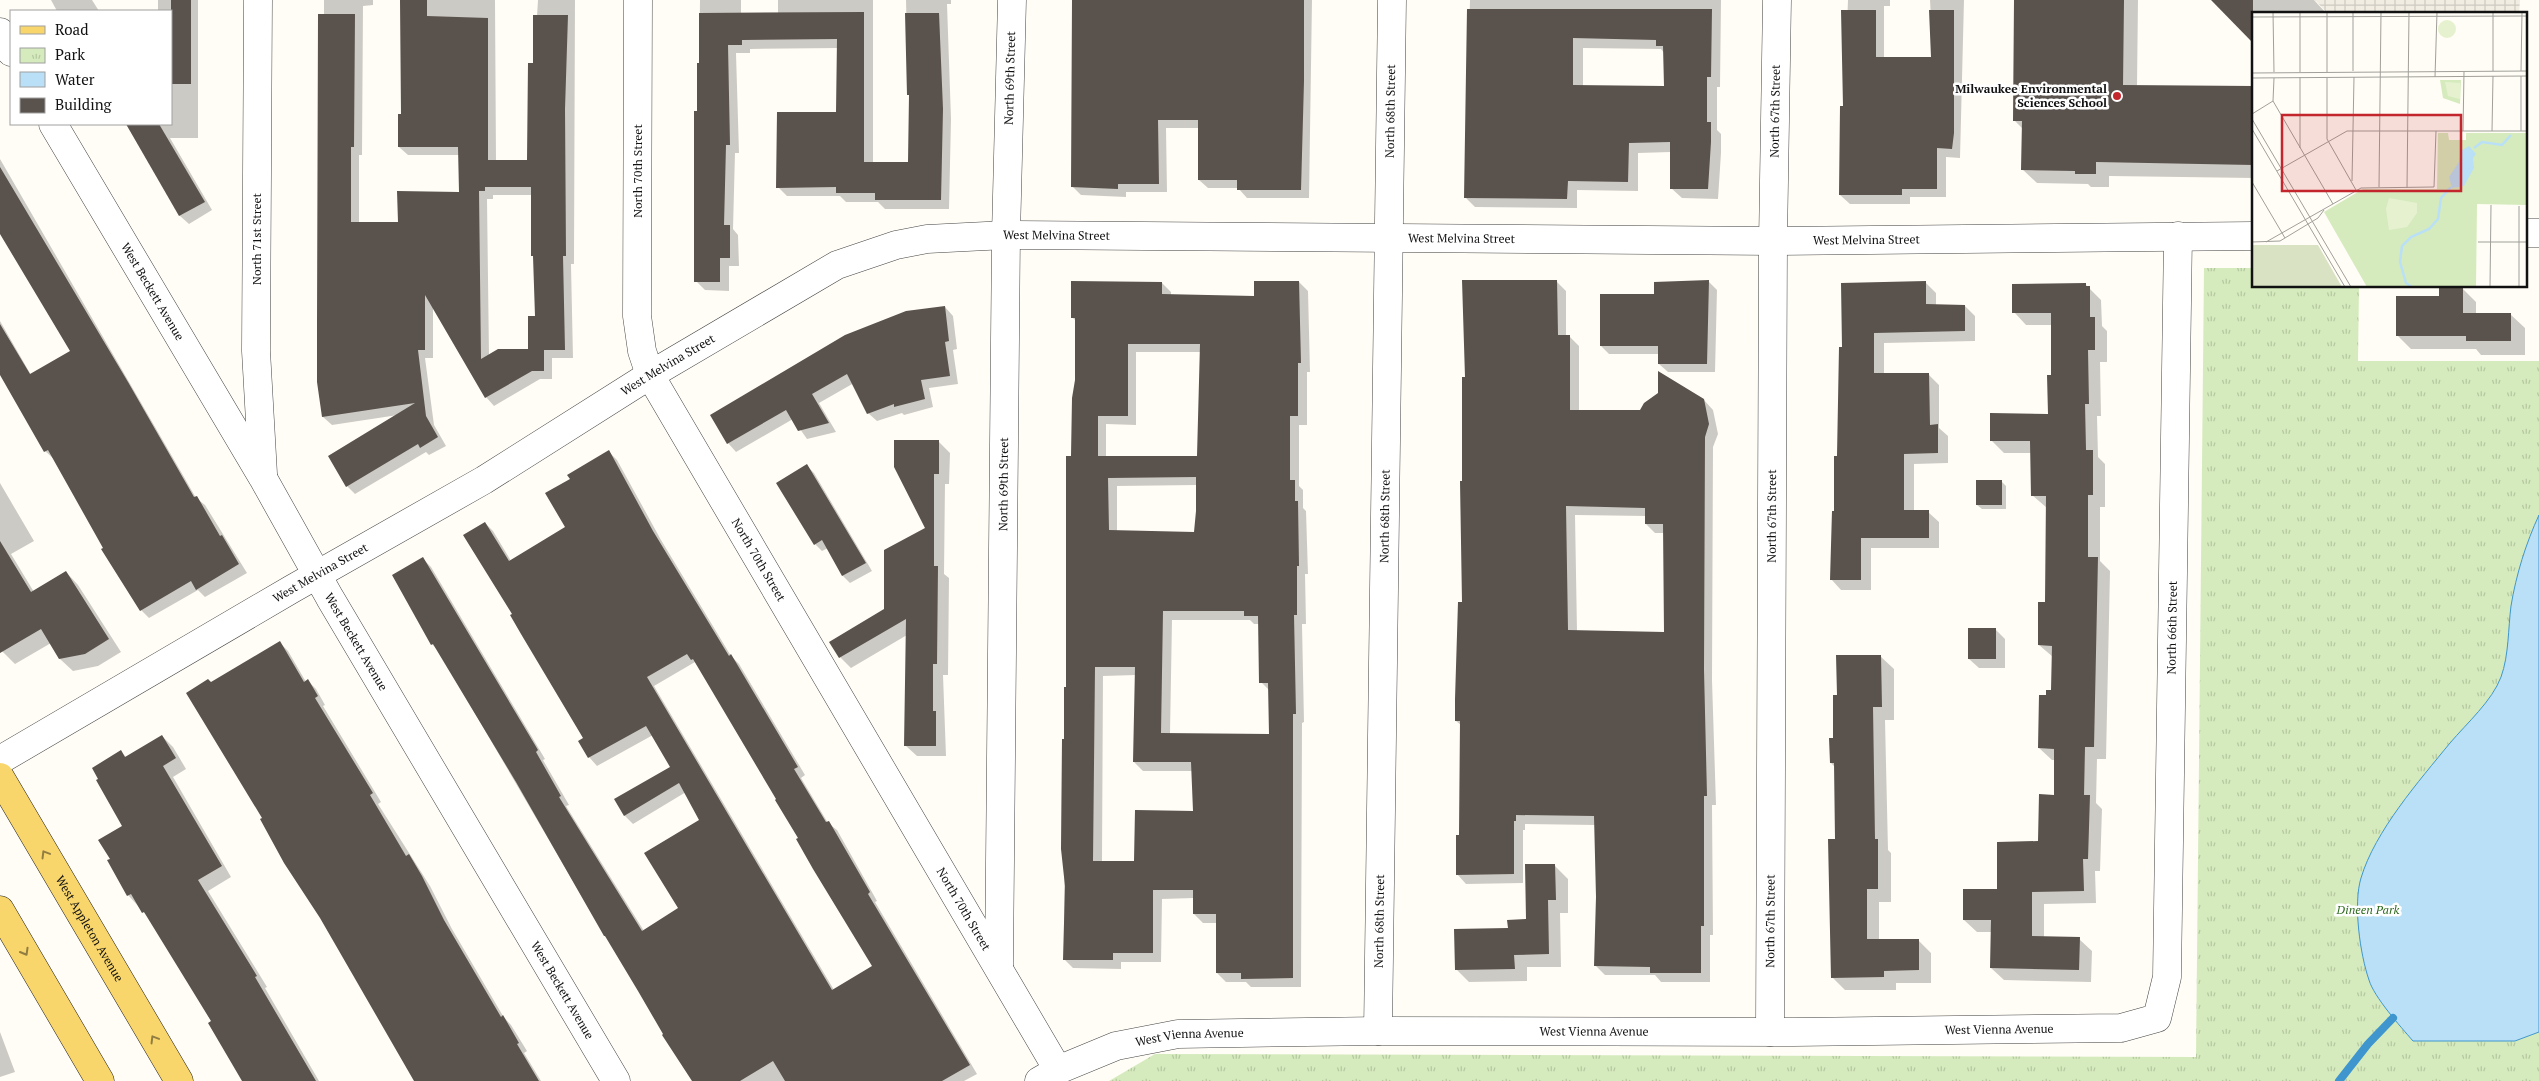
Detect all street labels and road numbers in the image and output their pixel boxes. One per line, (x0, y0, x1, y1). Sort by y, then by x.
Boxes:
street label: North 69th Street (1001, 30, 1018, 125)
street label: North 68th Street (1382, 64, 1398, 158)
street label: North 67th Street (1766, 64, 1783, 158)
street label: North 70th Street (630, 124, 645, 218)
street label: North 71st Street (249, 193, 264, 285)
street label: West Melvina Street (1003, 227, 1111, 243)
street label: West Melvina Street (1408, 230, 1516, 246)
street label: West Melvina Street (1813, 231, 1921, 248)
street label: West Beckett Avenue (118, 240, 188, 343)
street label: West Melvina Street (618, 330, 718, 399)
street label: North 69th Street (995, 437, 1011, 531)
street label: North 68th Street (1376, 469, 1393, 563)
street label: North 67th Street (1764, 469, 1779, 563)
street label: North 70th Street (729, 515, 789, 604)
street label: West Melvina Street (270, 539, 371, 606)
street label: North 66th Street (2163, 580, 2180, 674)
street label: West Beckett Avenue (322, 590, 391, 693)
street label: North 70th Street (934, 865, 994, 954)
street label: West Appleton Avenue (53, 873, 127, 984)
street label: North 68th Street (1371, 873, 1387, 968)
street label: North 67th Street (1762, 874, 1778, 968)
street label: West Beckett Avenue (528, 938, 598, 1042)
street label: West Vienna Avenue (1944, 1021, 2054, 1037)
street label: West Vienna Avenue (1540, 1023, 1649, 1039)
street label: West Vienna Avenue (1134, 1025, 1244, 1049)

